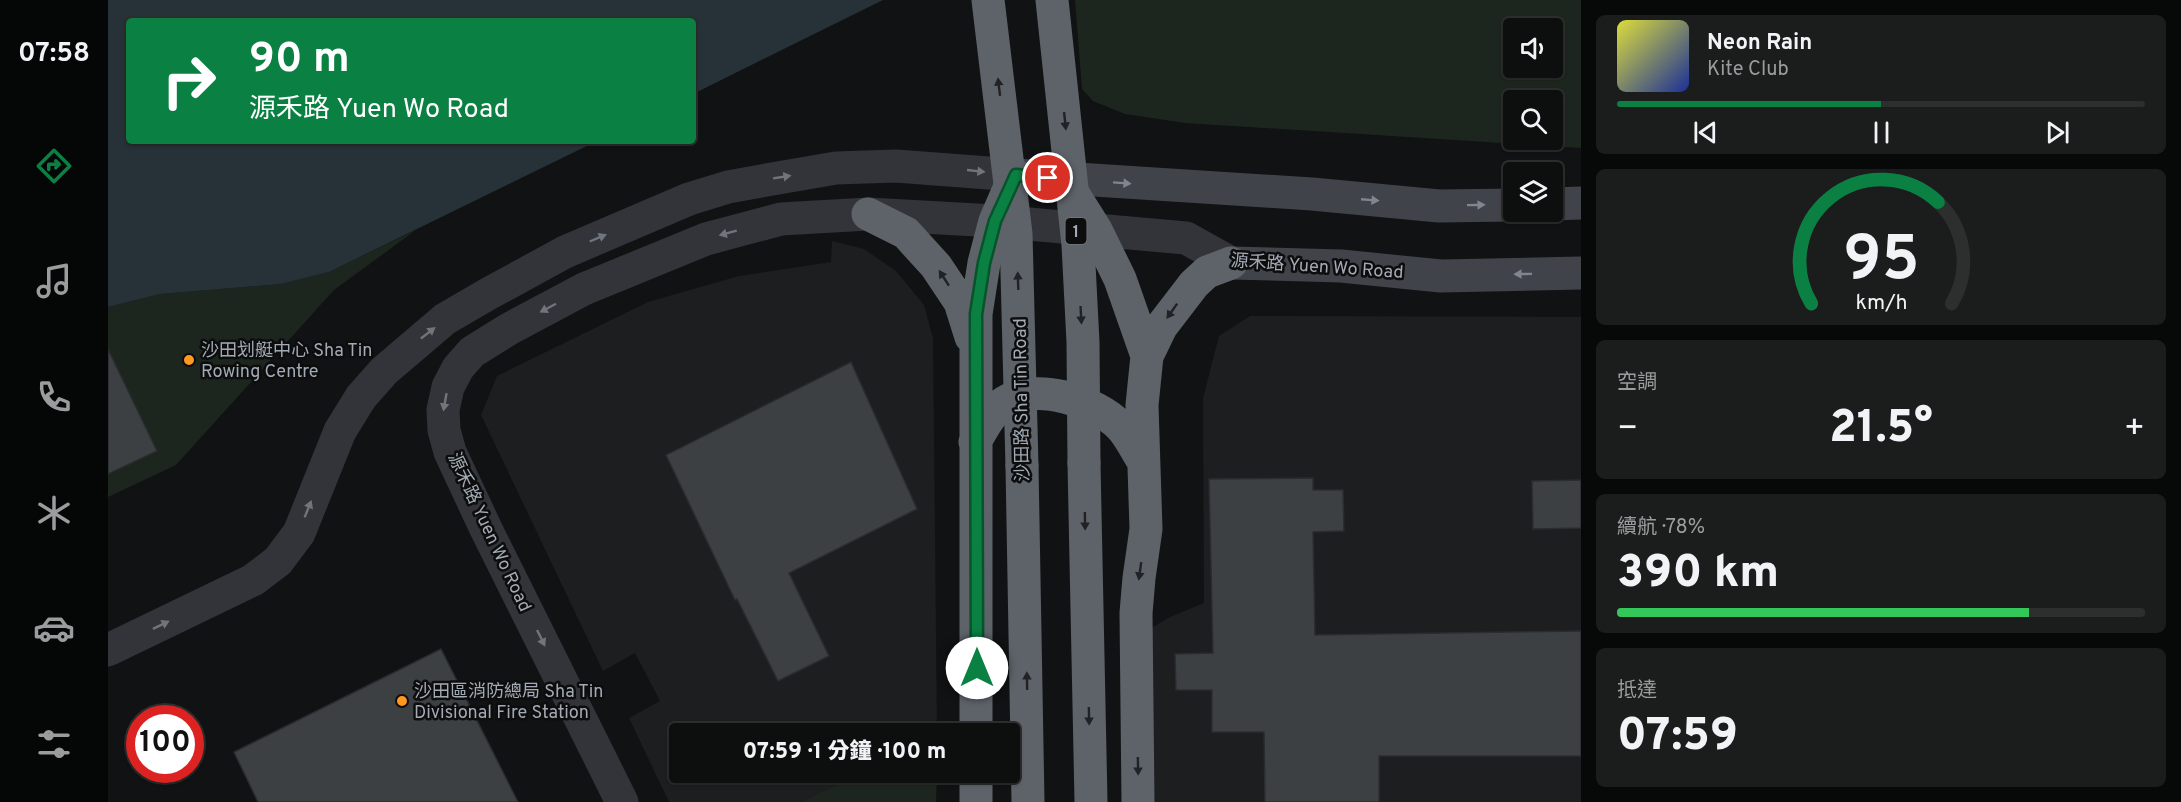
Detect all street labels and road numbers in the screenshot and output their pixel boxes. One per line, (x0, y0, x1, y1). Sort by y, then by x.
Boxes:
road number: 1 (1066, 218, 1086, 244)
street label: 源禾路 Yuen Wo Road (1230, 250, 1404, 285)
street label: 沙田路 Sha Tin Road (1010, 318, 1035, 482)
street label: 源禾路 Yuen Wo Road (442, 449, 536, 616)

